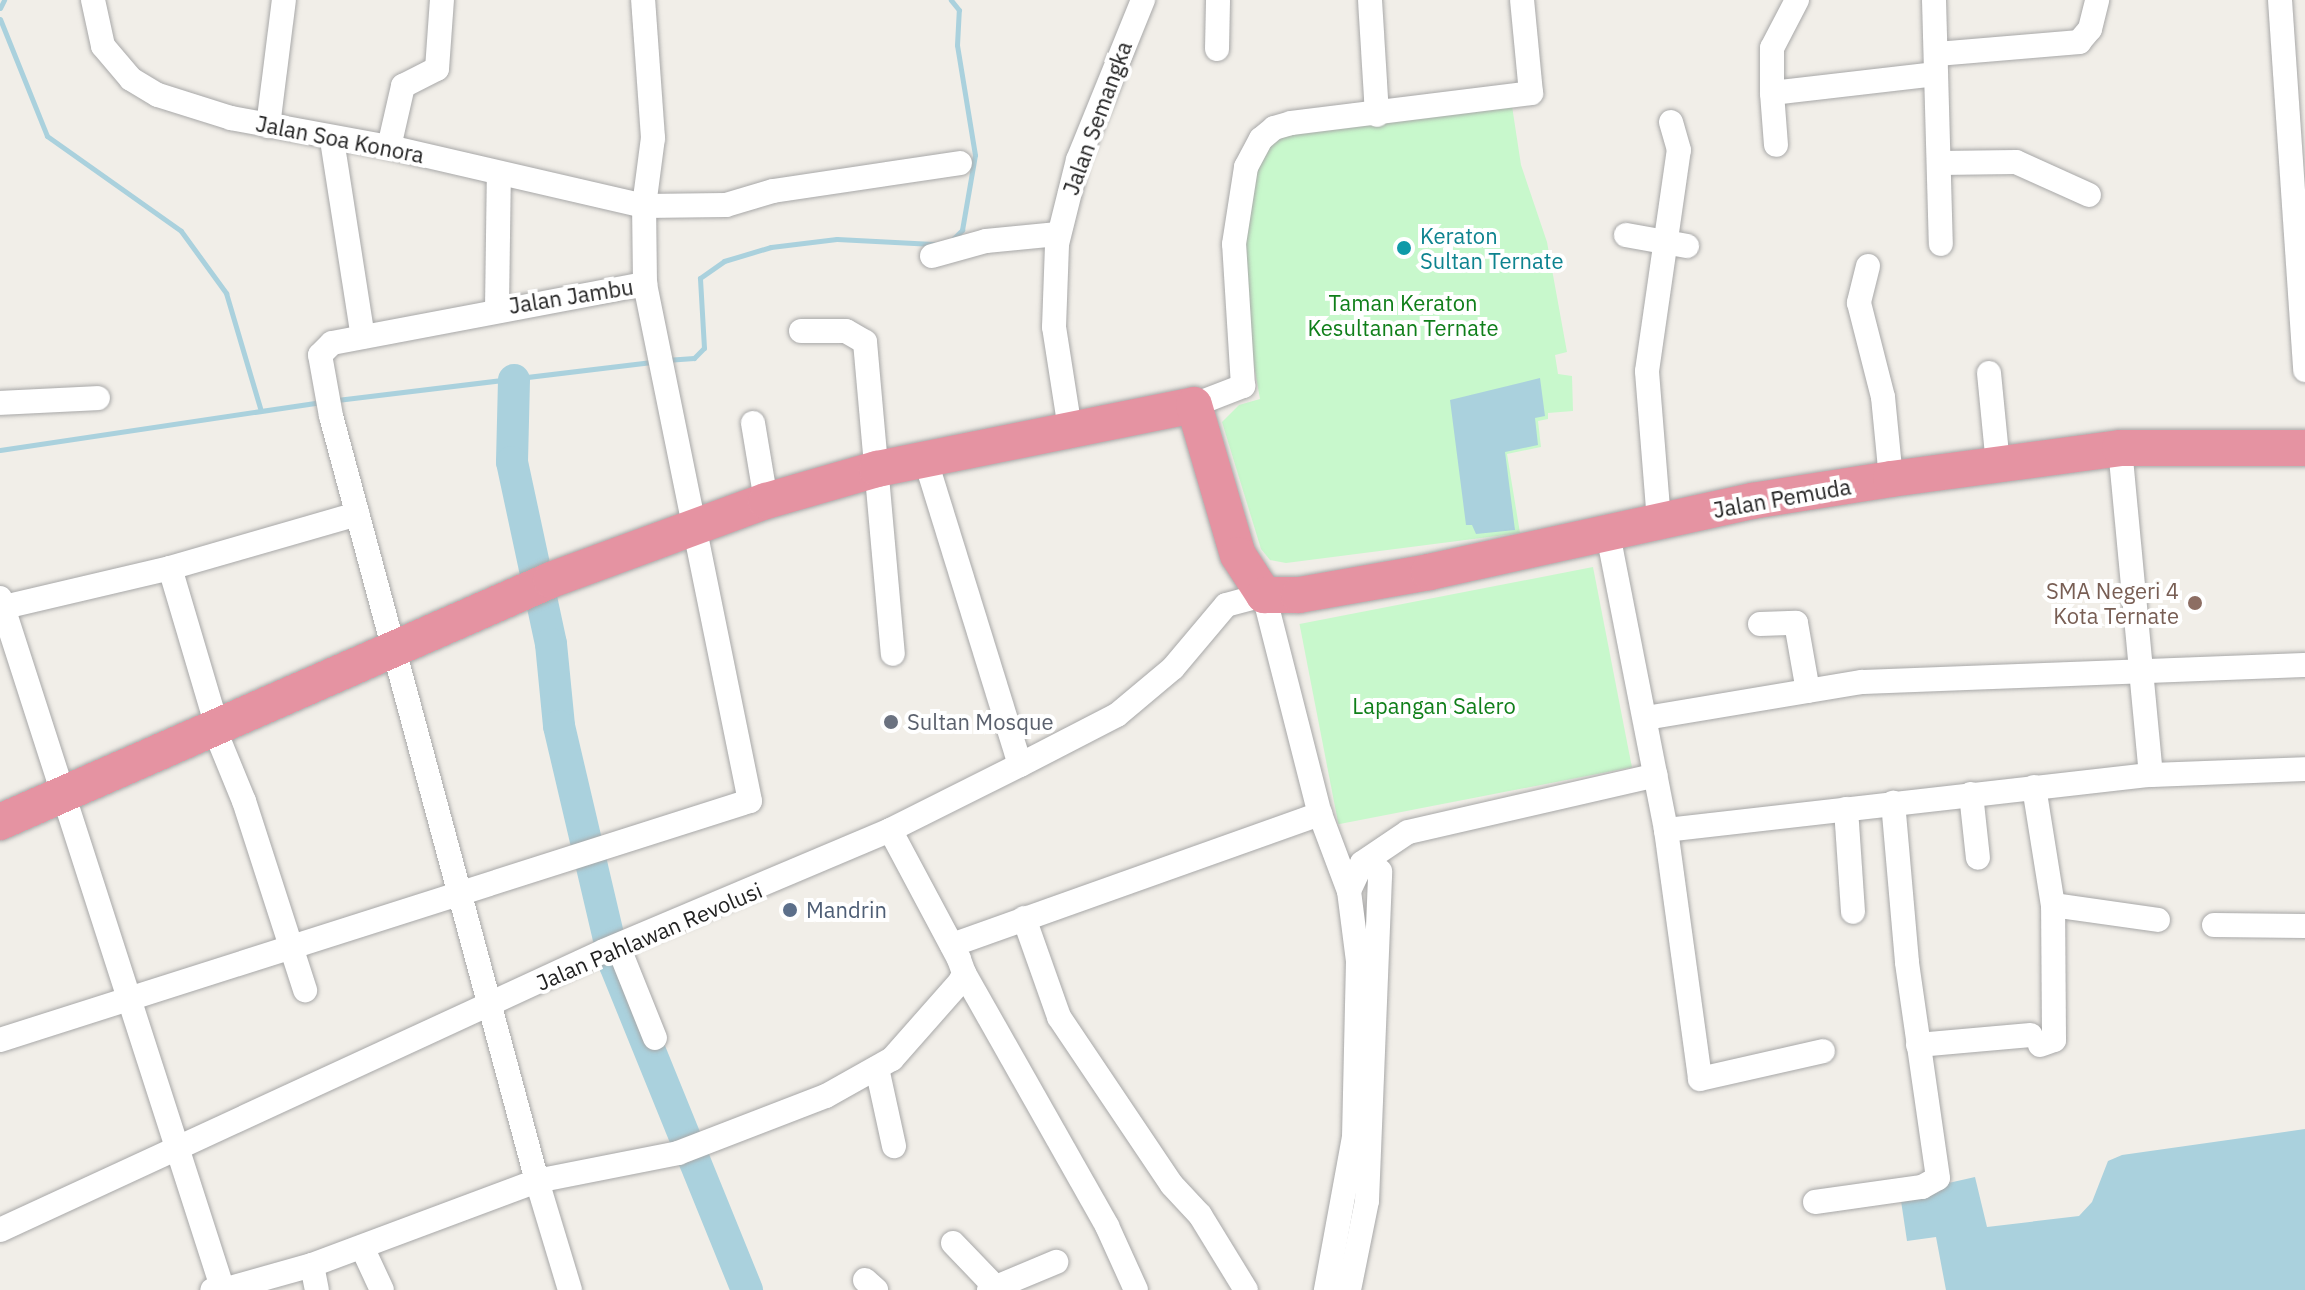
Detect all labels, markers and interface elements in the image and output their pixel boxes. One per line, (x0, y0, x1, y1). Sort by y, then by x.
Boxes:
street label: Jalan Semangka (1057, 38, 1137, 198)
street label: Jalan Soa Konora (254, 110, 426, 168)
place label: Keraton Sultan Ternate (1420, 222, 1564, 274)
marker: Keraton Sultan Ternate (1395, 239, 1413, 257)
street label: Jalan Jambu (507, 273, 635, 319)
park label: Taman Keraton Kesultanan Ternate (1307, 289, 1499, 340)
street label: Jalan Pemuda (1711, 473, 1853, 523)
place label: SMA Negeri 4 Kota Ternate (2046, 577, 2179, 628)
marker: SMA Negeri 4 Kota Ternate (2186, 594, 2204, 612)
park label: Lapangan Salero (1352, 693, 1516, 719)
place label: Sultan Mosque (907, 709, 1054, 735)
marker: Sultan Mosque (882, 713, 900, 731)
street label: Jalan Pahlawan Revolusi (532, 876, 766, 996)
place label: Mandrin (806, 897, 887, 923)
marker: Mandrin (781, 901, 799, 919)

